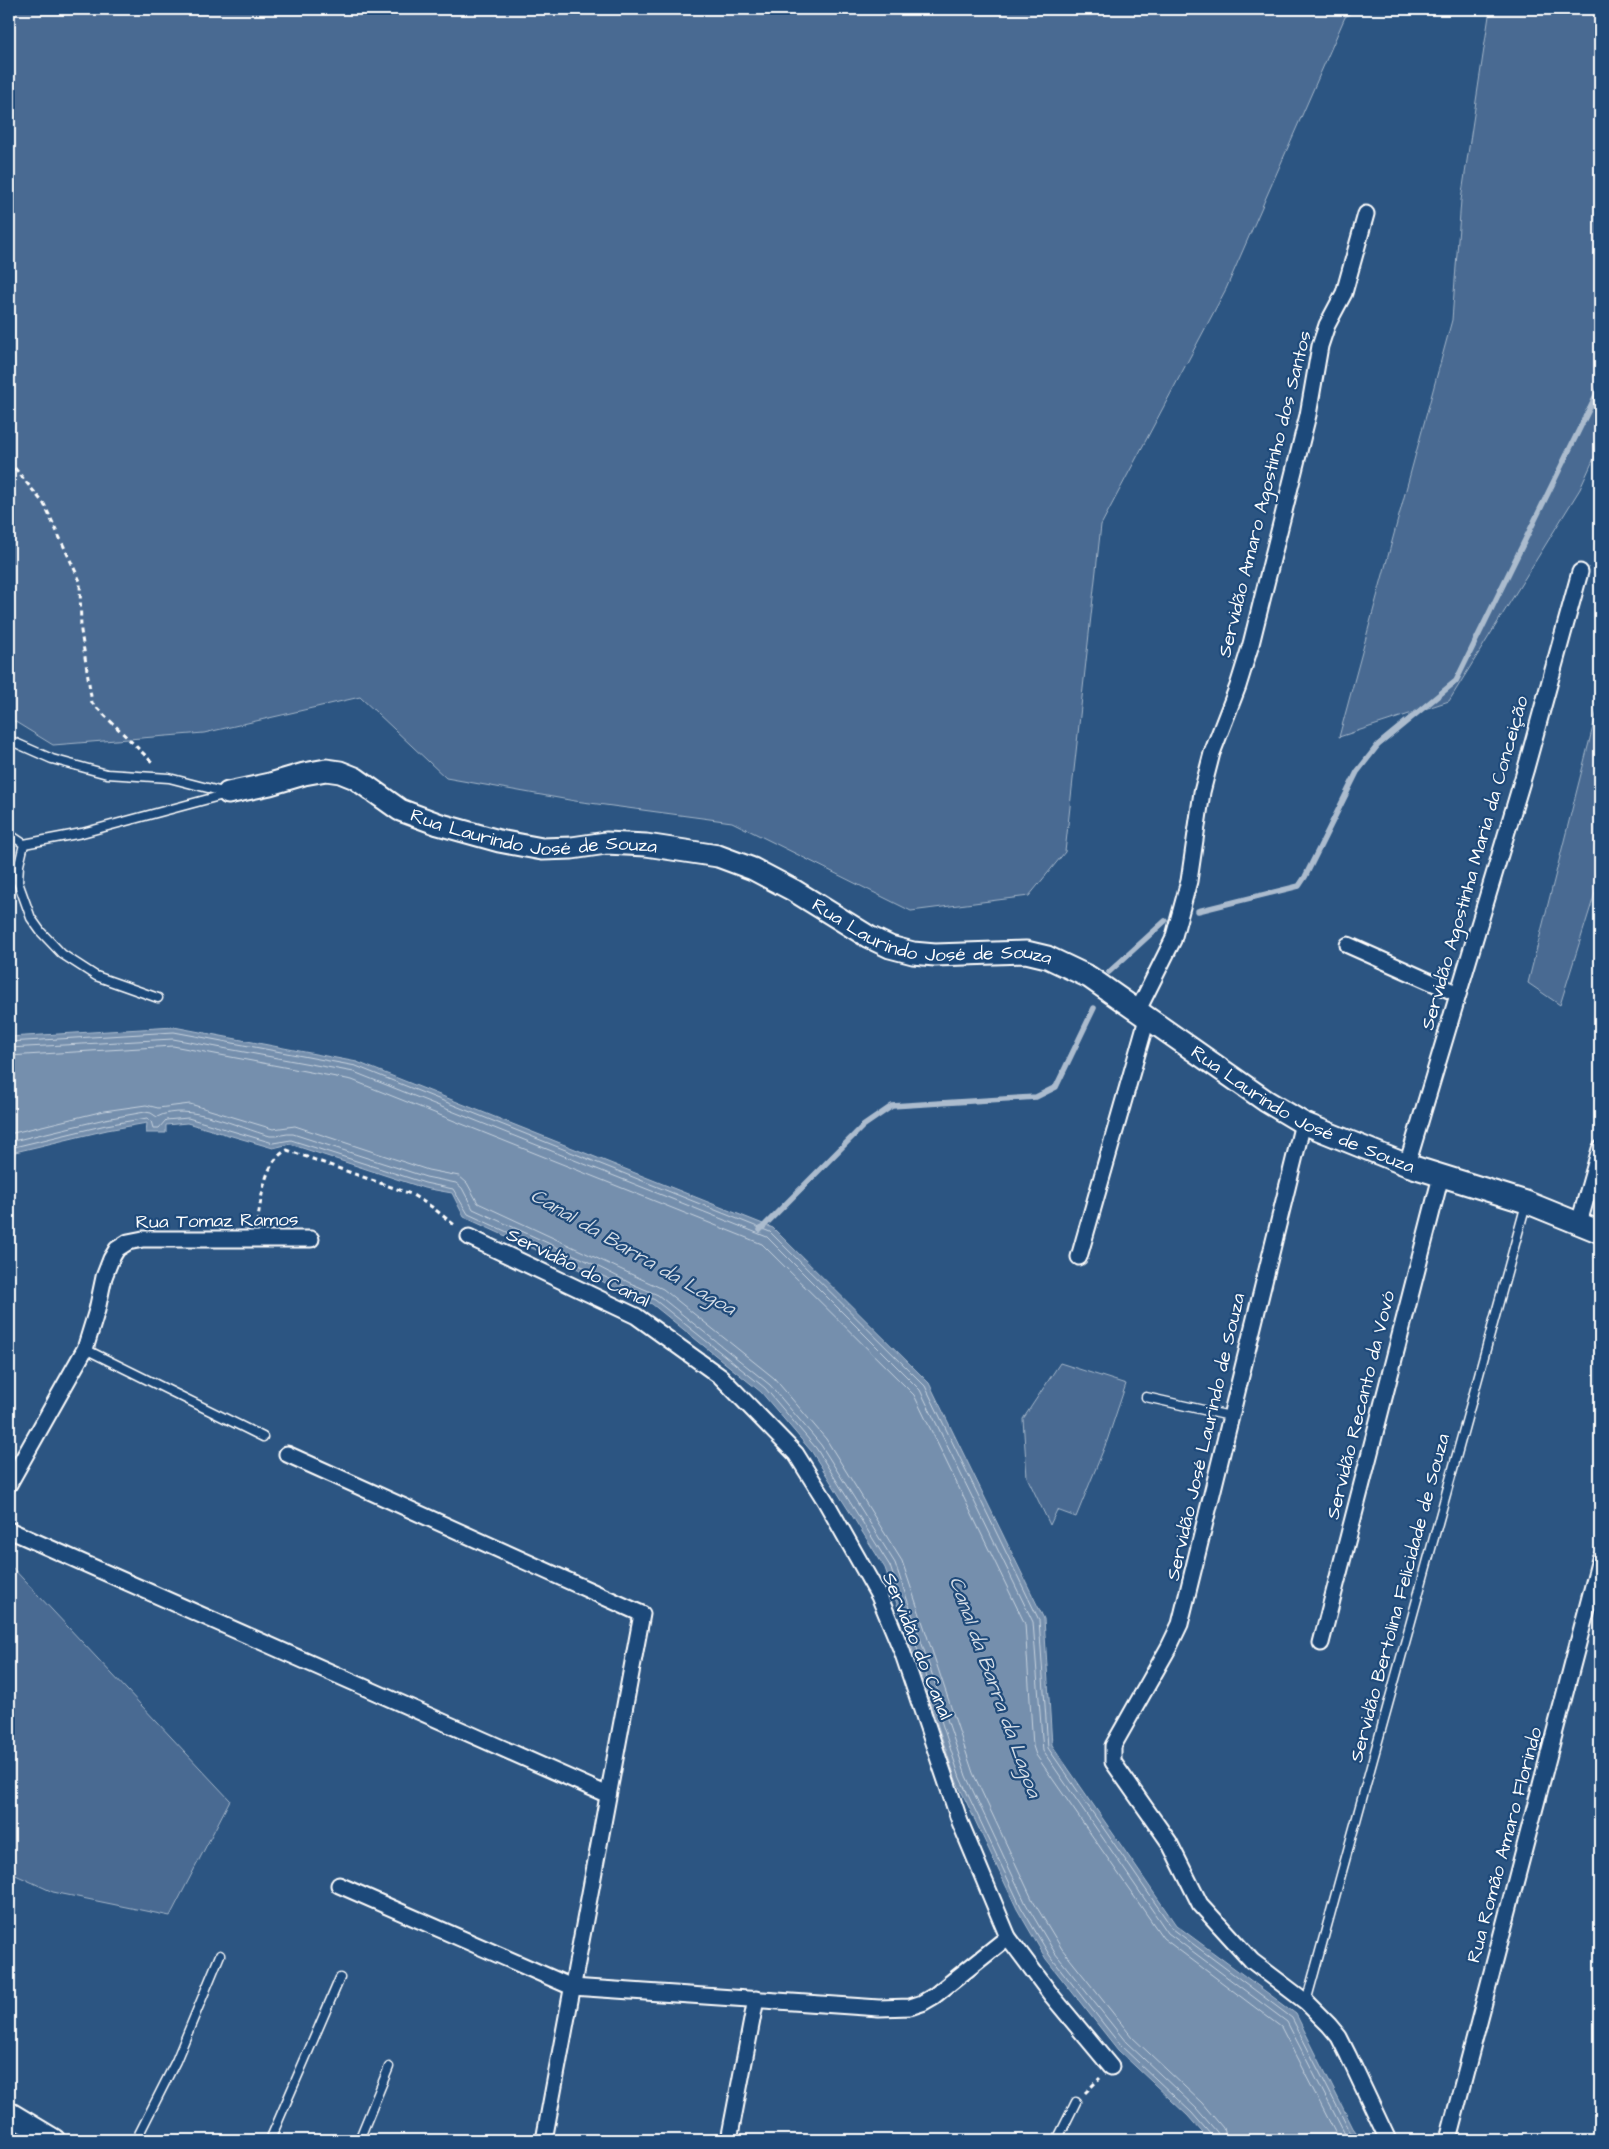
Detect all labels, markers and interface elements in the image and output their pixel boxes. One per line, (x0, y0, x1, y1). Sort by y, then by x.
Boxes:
street label: Servidão Amaro Agostinho dos Santos (1211, 328, 1320, 660)
street label: Servidão Agostinha Maria da Conceição (1414, 692, 1537, 1034)
street label: Rua Laurindo José de Souza (407, 801, 660, 863)
street label: Rua Laurindo José de Souza (807, 892, 1058, 971)
street label: Rua Laurindo José de Souza (1185, 1039, 1418, 1180)
water label: Canal da Barra da Lagoa (525, 1182, 742, 1324)
street label: Rua Tomaz Ramos (135, 1206, 299, 1236)
street label: Servidão do Canal (502, 1222, 654, 1314)
street label: Servidão Recanto da Vovó (1320, 1288, 1403, 1522)
street label: Servidão José Laurindo de Souza (1160, 1290, 1252, 1583)
street label: Servidão Bertolina Felicidade de Souza (1343, 1430, 1457, 1765)
street label: Servidão do Canal (875, 1568, 959, 1724)
water label: Canal da Barra da Lagoa (941, 1573, 1048, 1802)
street label: Rua Romão Amaro Florindo (1461, 1724, 1550, 1966)

